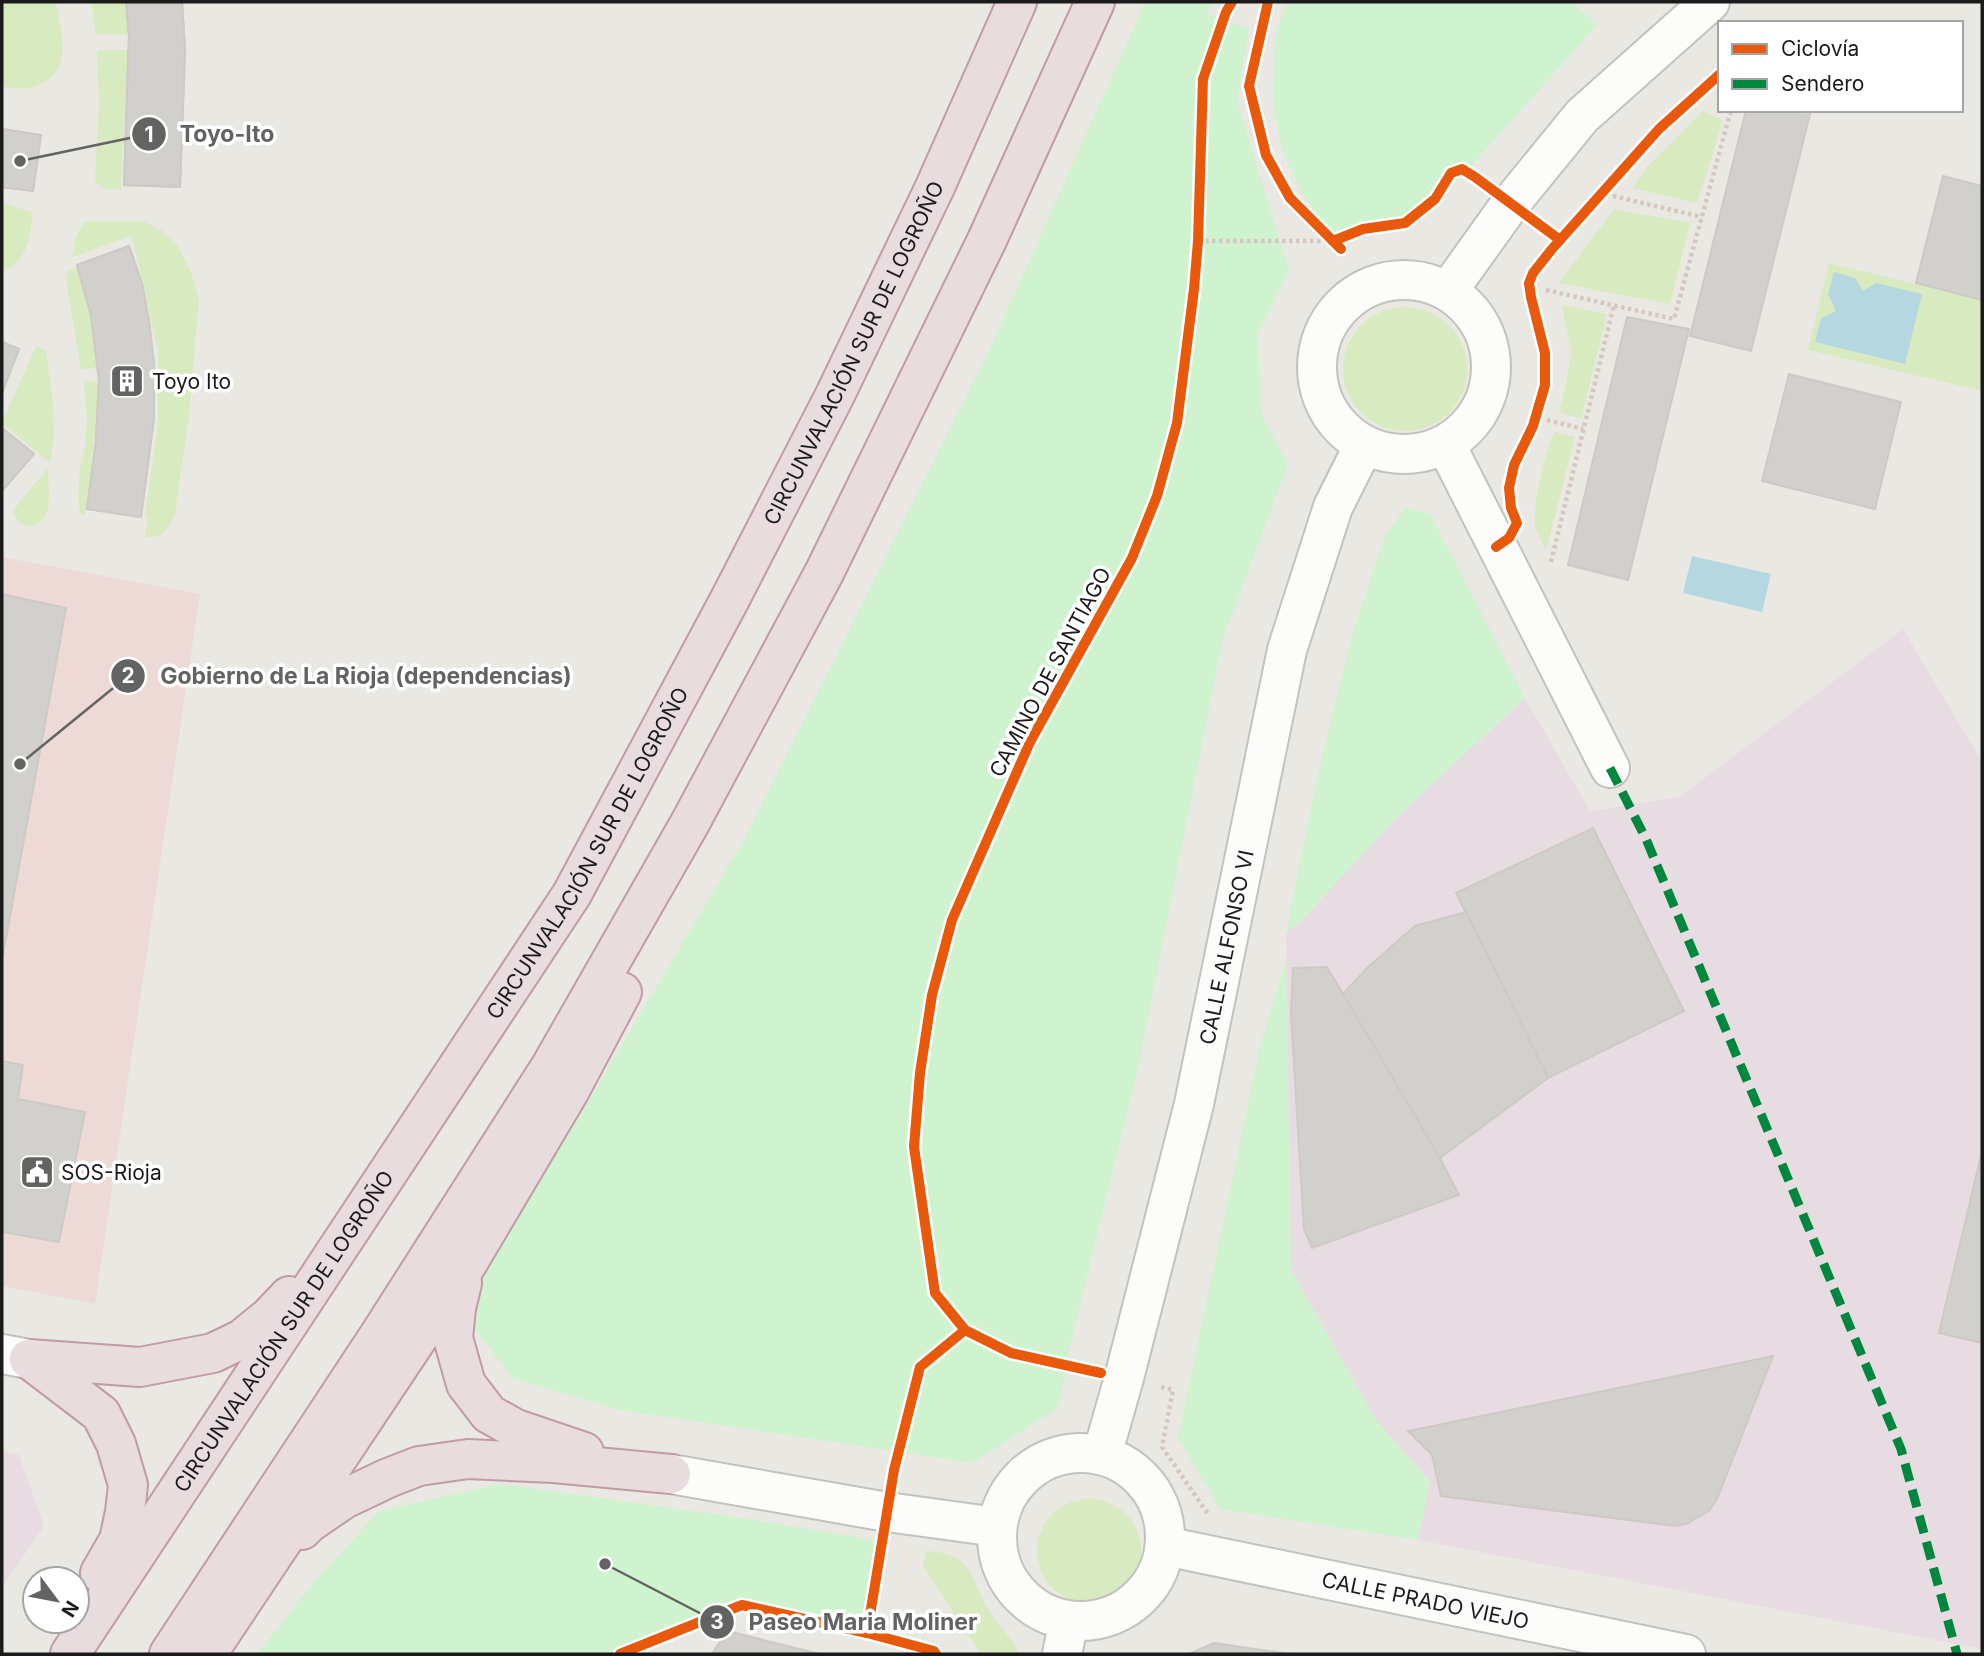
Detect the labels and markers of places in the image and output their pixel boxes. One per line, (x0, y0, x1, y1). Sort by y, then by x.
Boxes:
callout: Toyo-Ito (131, 112, 289, 156)
building icon: Toyo Ito (108, 362, 146, 400)
place label: Toyo Ito (152, 369, 231, 394)
callout: Gobierno de La Rioja (dependencias) (111, 654, 585, 698)
public building icon: SOS-Rioja (18, 1153, 56, 1191)
place label: SOS-Rioja (61, 1160, 162, 1185)
callout: Paseo Maria Moliner (699, 1600, 991, 1644)

